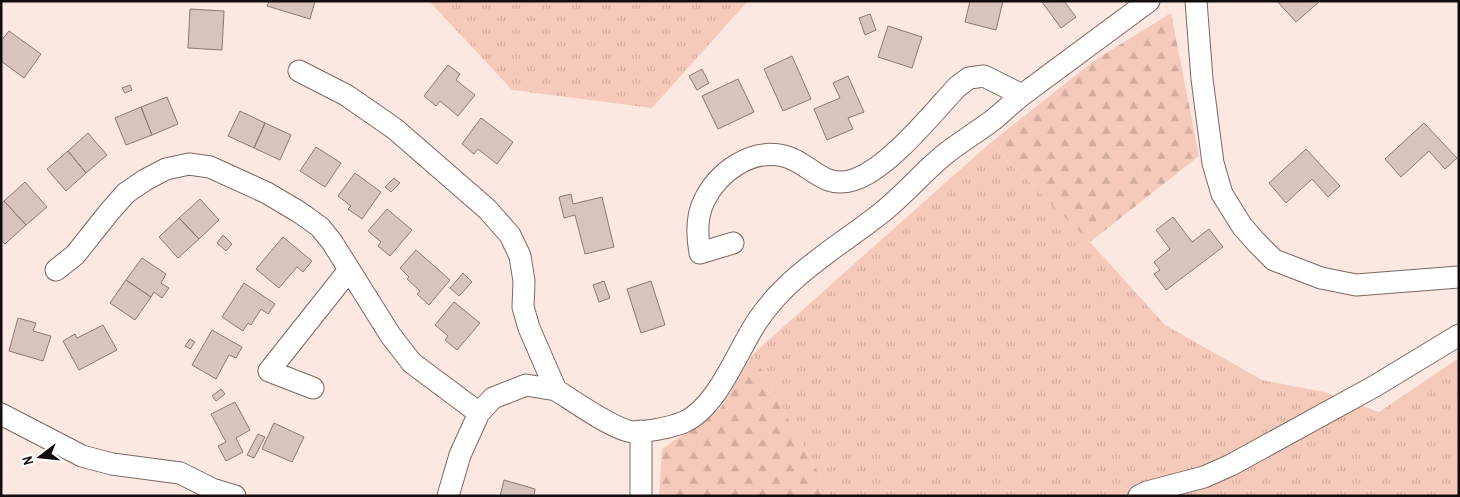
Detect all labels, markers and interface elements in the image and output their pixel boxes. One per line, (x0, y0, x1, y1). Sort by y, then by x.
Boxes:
north arrow (15, 432, 65, 482)
text: N (18, 454, 37, 467)

